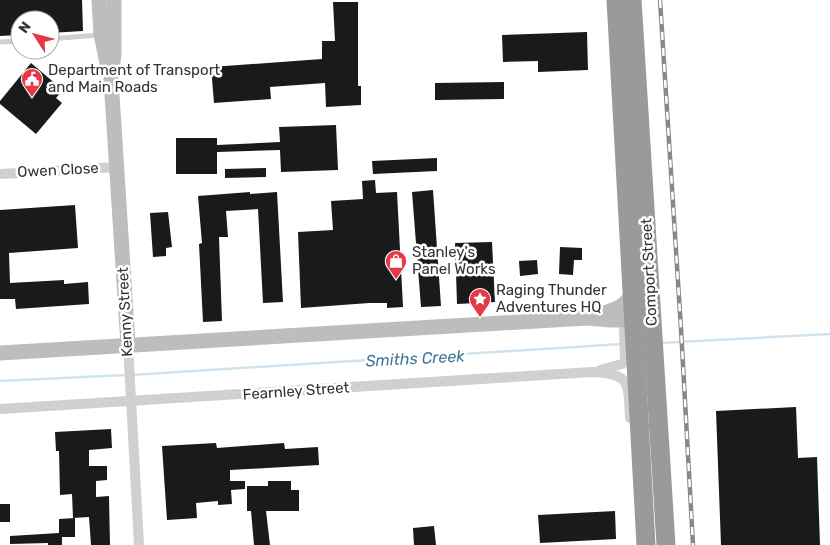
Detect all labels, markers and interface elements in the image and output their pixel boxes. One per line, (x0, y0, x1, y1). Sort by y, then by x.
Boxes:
north arrow (10, 10, 60, 60)
text: N (15, 19, 35, 37)
place label: Department of Transport and Main Roads (48, 61, 220, 96)
public building icon: Department of Transport and Main Roads (20, 67, 44, 98)
street label: Owen Close (17, 159, 99, 181)
street label: Comport Street (637, 217, 661, 326)
place label: Stanley's Panel Works (412, 243, 496, 278)
shop icon: Stanley's Panel Works (384, 249, 408, 280)
street label: Kenny Street (114, 267, 136, 357)
place label: Raging Thunder Adventures HQ (496, 281, 607, 316)
place icon: Raging Thunder Adventures HQ (468, 287, 492, 318)
water label: Smiths Creek (365, 346, 466, 371)
street label: Fearnley Street (242, 378, 350, 404)

